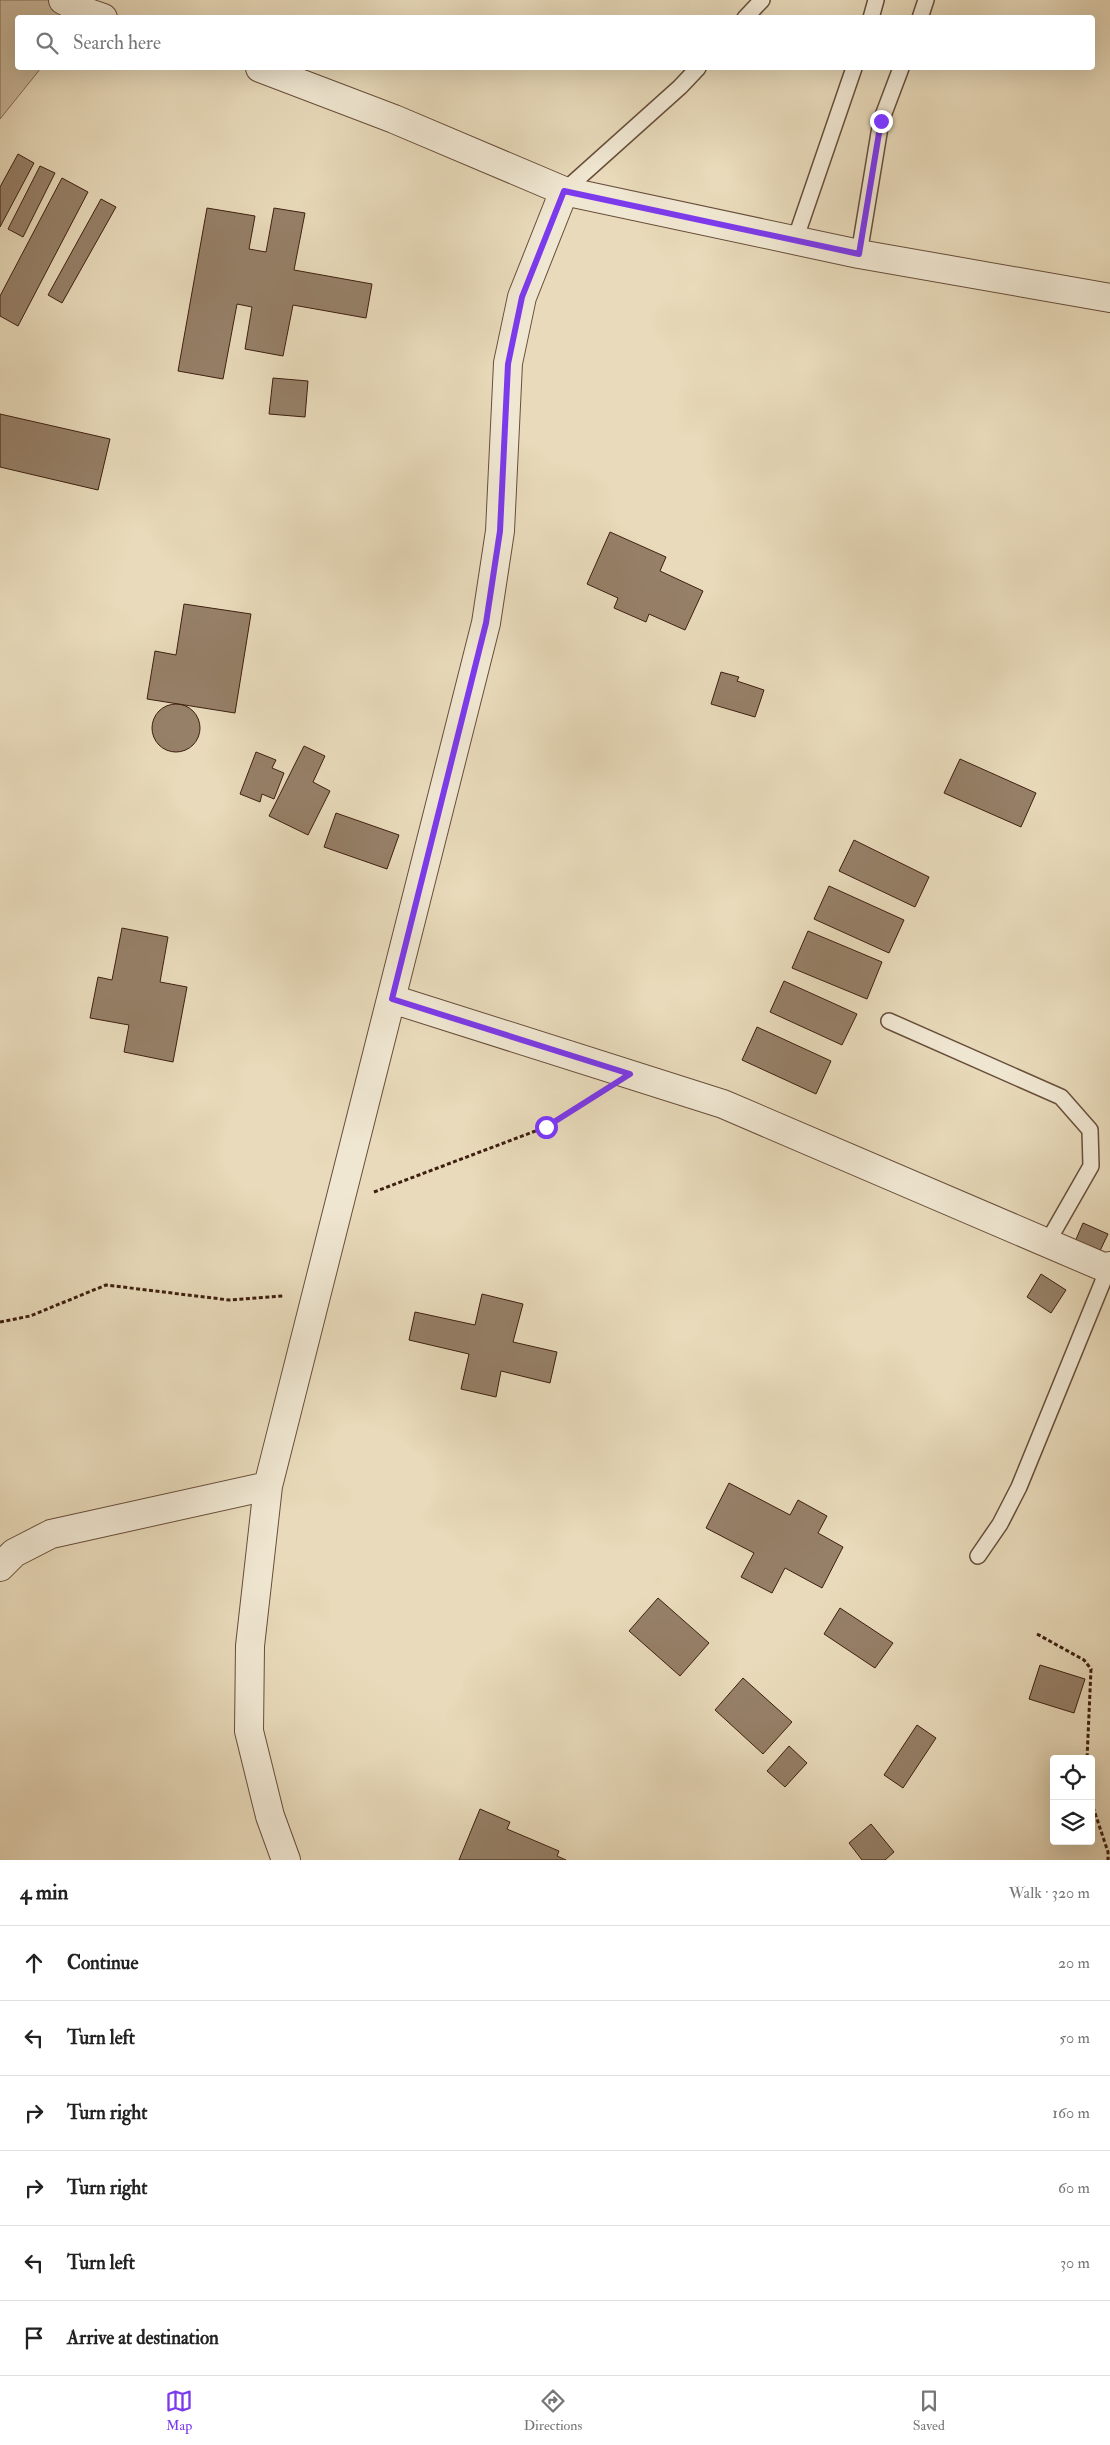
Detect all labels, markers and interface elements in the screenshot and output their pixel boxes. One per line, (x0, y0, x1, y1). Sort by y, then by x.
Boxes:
search box (15, 15, 1095, 70)
icon: search (33, 29, 61, 57)
text: Search here (73, 31, 161, 55)
route end (870, 110, 893, 133)
route start (535, 1116, 558, 1139)
map controls (1050, 1755, 1095, 1845)
button: locate (1050, 1755, 1095, 1800)
button: layers (1050, 1800, 1095, 1845)
text: 4 min (20, 1879, 68, 1906)
text: Walk · 320 m (1009, 1883, 1090, 1903)
icon: ahead (20, 1949, 48, 1977)
text: Continue (67, 1951, 138, 1975)
text: 20 m (1058, 1953, 1090, 1973)
icon: left (20, 2024, 48, 2052)
text: Turn left (67, 2026, 135, 2050)
text: 50 m (1059, 2028, 1090, 2048)
icon: right (20, 2099, 48, 2127)
text: Turn right (67, 2101, 147, 2125)
text: 160 m (1052, 2103, 1090, 2123)
icon: right (20, 2174, 48, 2202)
text: Turn right (67, 2176, 147, 2200)
text: 60 m (1058, 2178, 1090, 2198)
icon: left (20, 2249, 48, 2277)
text: Turn left (67, 2251, 135, 2275)
text: 30 m (1060, 2253, 1090, 2273)
icon: arrive (20, 2324, 48, 2352)
text: Arrive at destination (67, 2326, 219, 2350)
tab: Map (165, 2387, 193, 2434)
tab: Directions (524, 2387, 582, 2434)
tab: Saved (913, 2387, 945, 2434)

